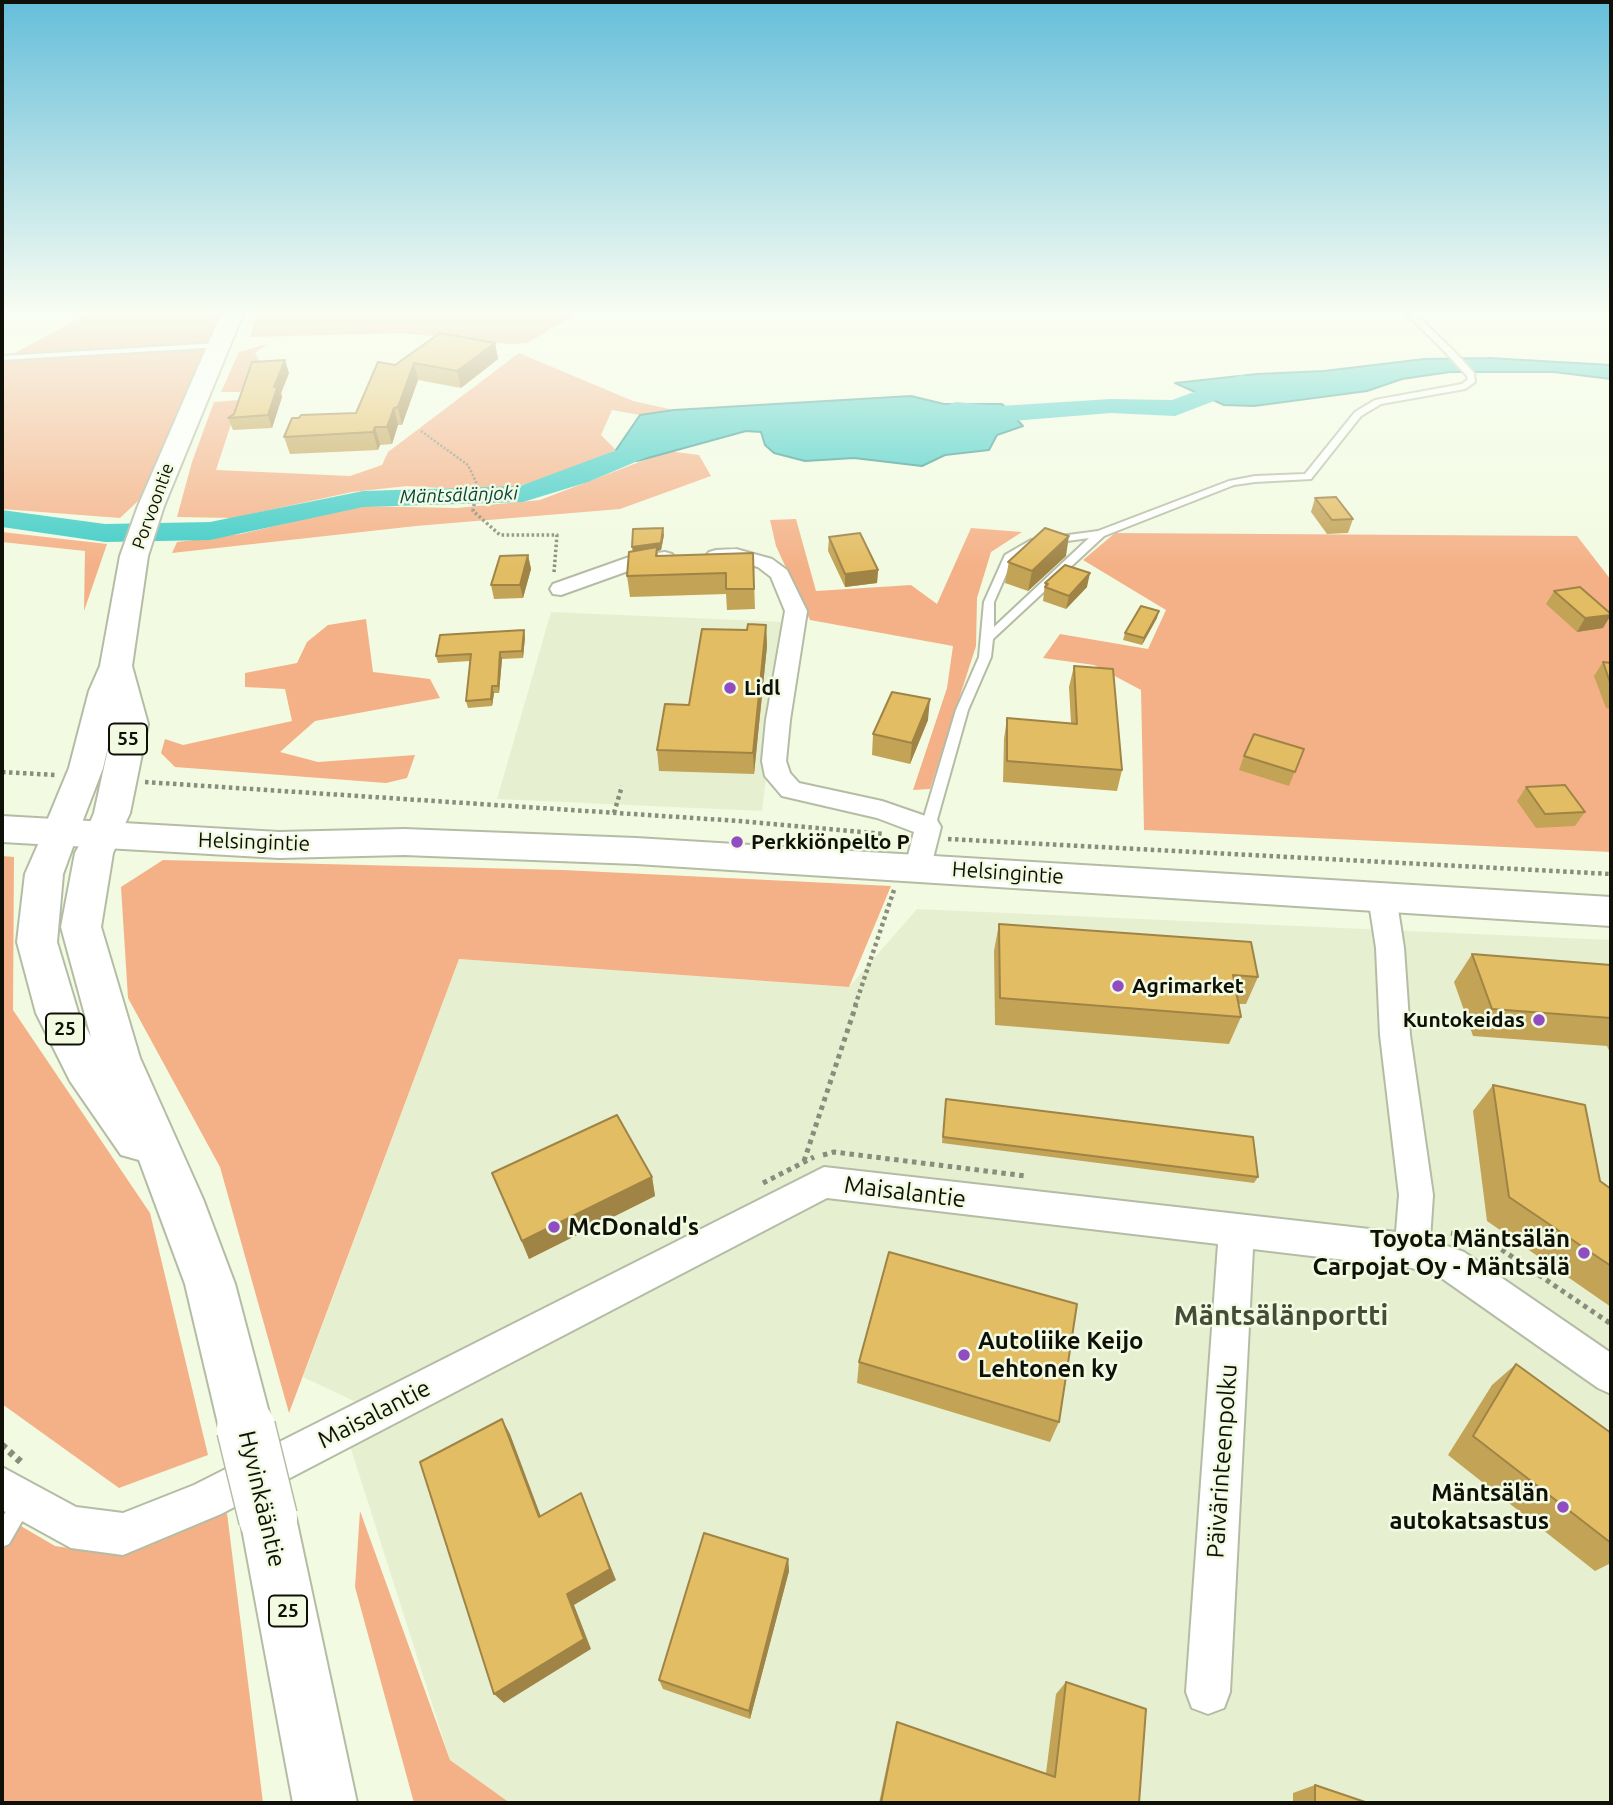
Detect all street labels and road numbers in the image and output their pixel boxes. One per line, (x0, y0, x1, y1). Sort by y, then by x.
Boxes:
street label: Porvoontie (127, 460, 179, 552)
road number: 55 (109, 724, 147, 754)
street label: Helsingintie (198, 827, 310, 857)
street label: Helsingintie (951, 857, 1065, 889)
road number: 25 (46, 1014, 84, 1044)
street label: Maisalantie (842, 1170, 968, 1214)
street label: Päivärinteenpolku (1201, 1363, 1243, 1559)
street label: Maisalantie (313, 1373, 435, 1455)
street label: Hyvinkääntie (232, 1428, 292, 1570)
road number: 25 (269, 1596, 307, 1626)

